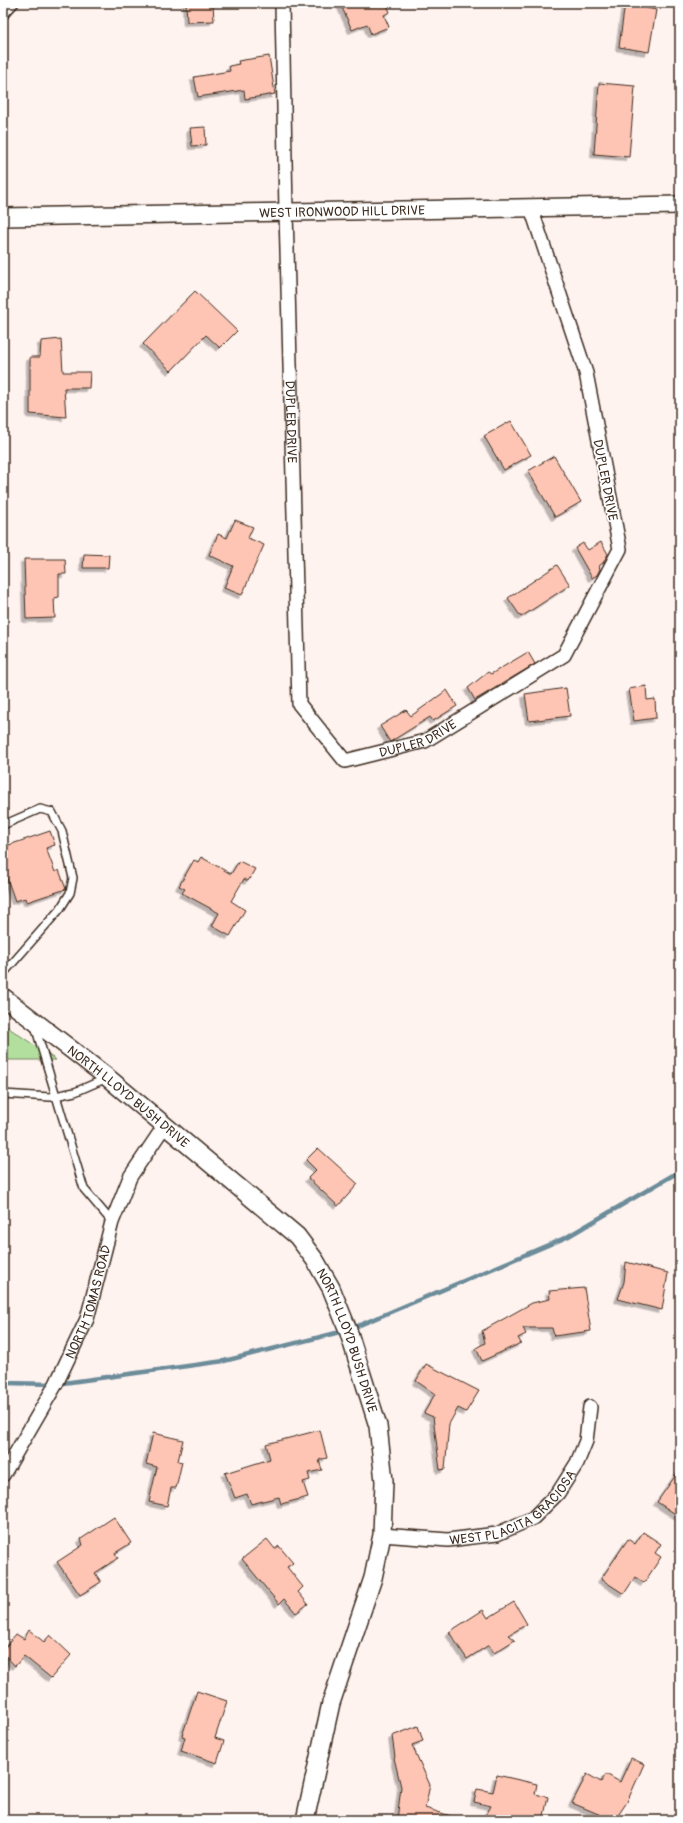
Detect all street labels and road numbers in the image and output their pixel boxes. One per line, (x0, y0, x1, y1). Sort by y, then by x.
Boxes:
street label: WEST IRONWOOD HILL DRIVE (259, 203, 425, 221)
street label: DUPLER DRIVE (281, 381, 300, 464)
street label: DUPLER DRIVE (589, 438, 621, 522)
street label: DUPLER DRIVE (378, 716, 460, 761)
street label: NORTH LLOYD BUSH DRIVE (64, 1042, 192, 1152)
street label: NORTH TOMAS ROAD (62, 1243, 115, 1362)
street label: NORTH LLOYD BUSH DRIVE (312, 1266, 380, 1415)
street label: WEST PLACITA GRACIOSA (449, 1467, 580, 1549)

